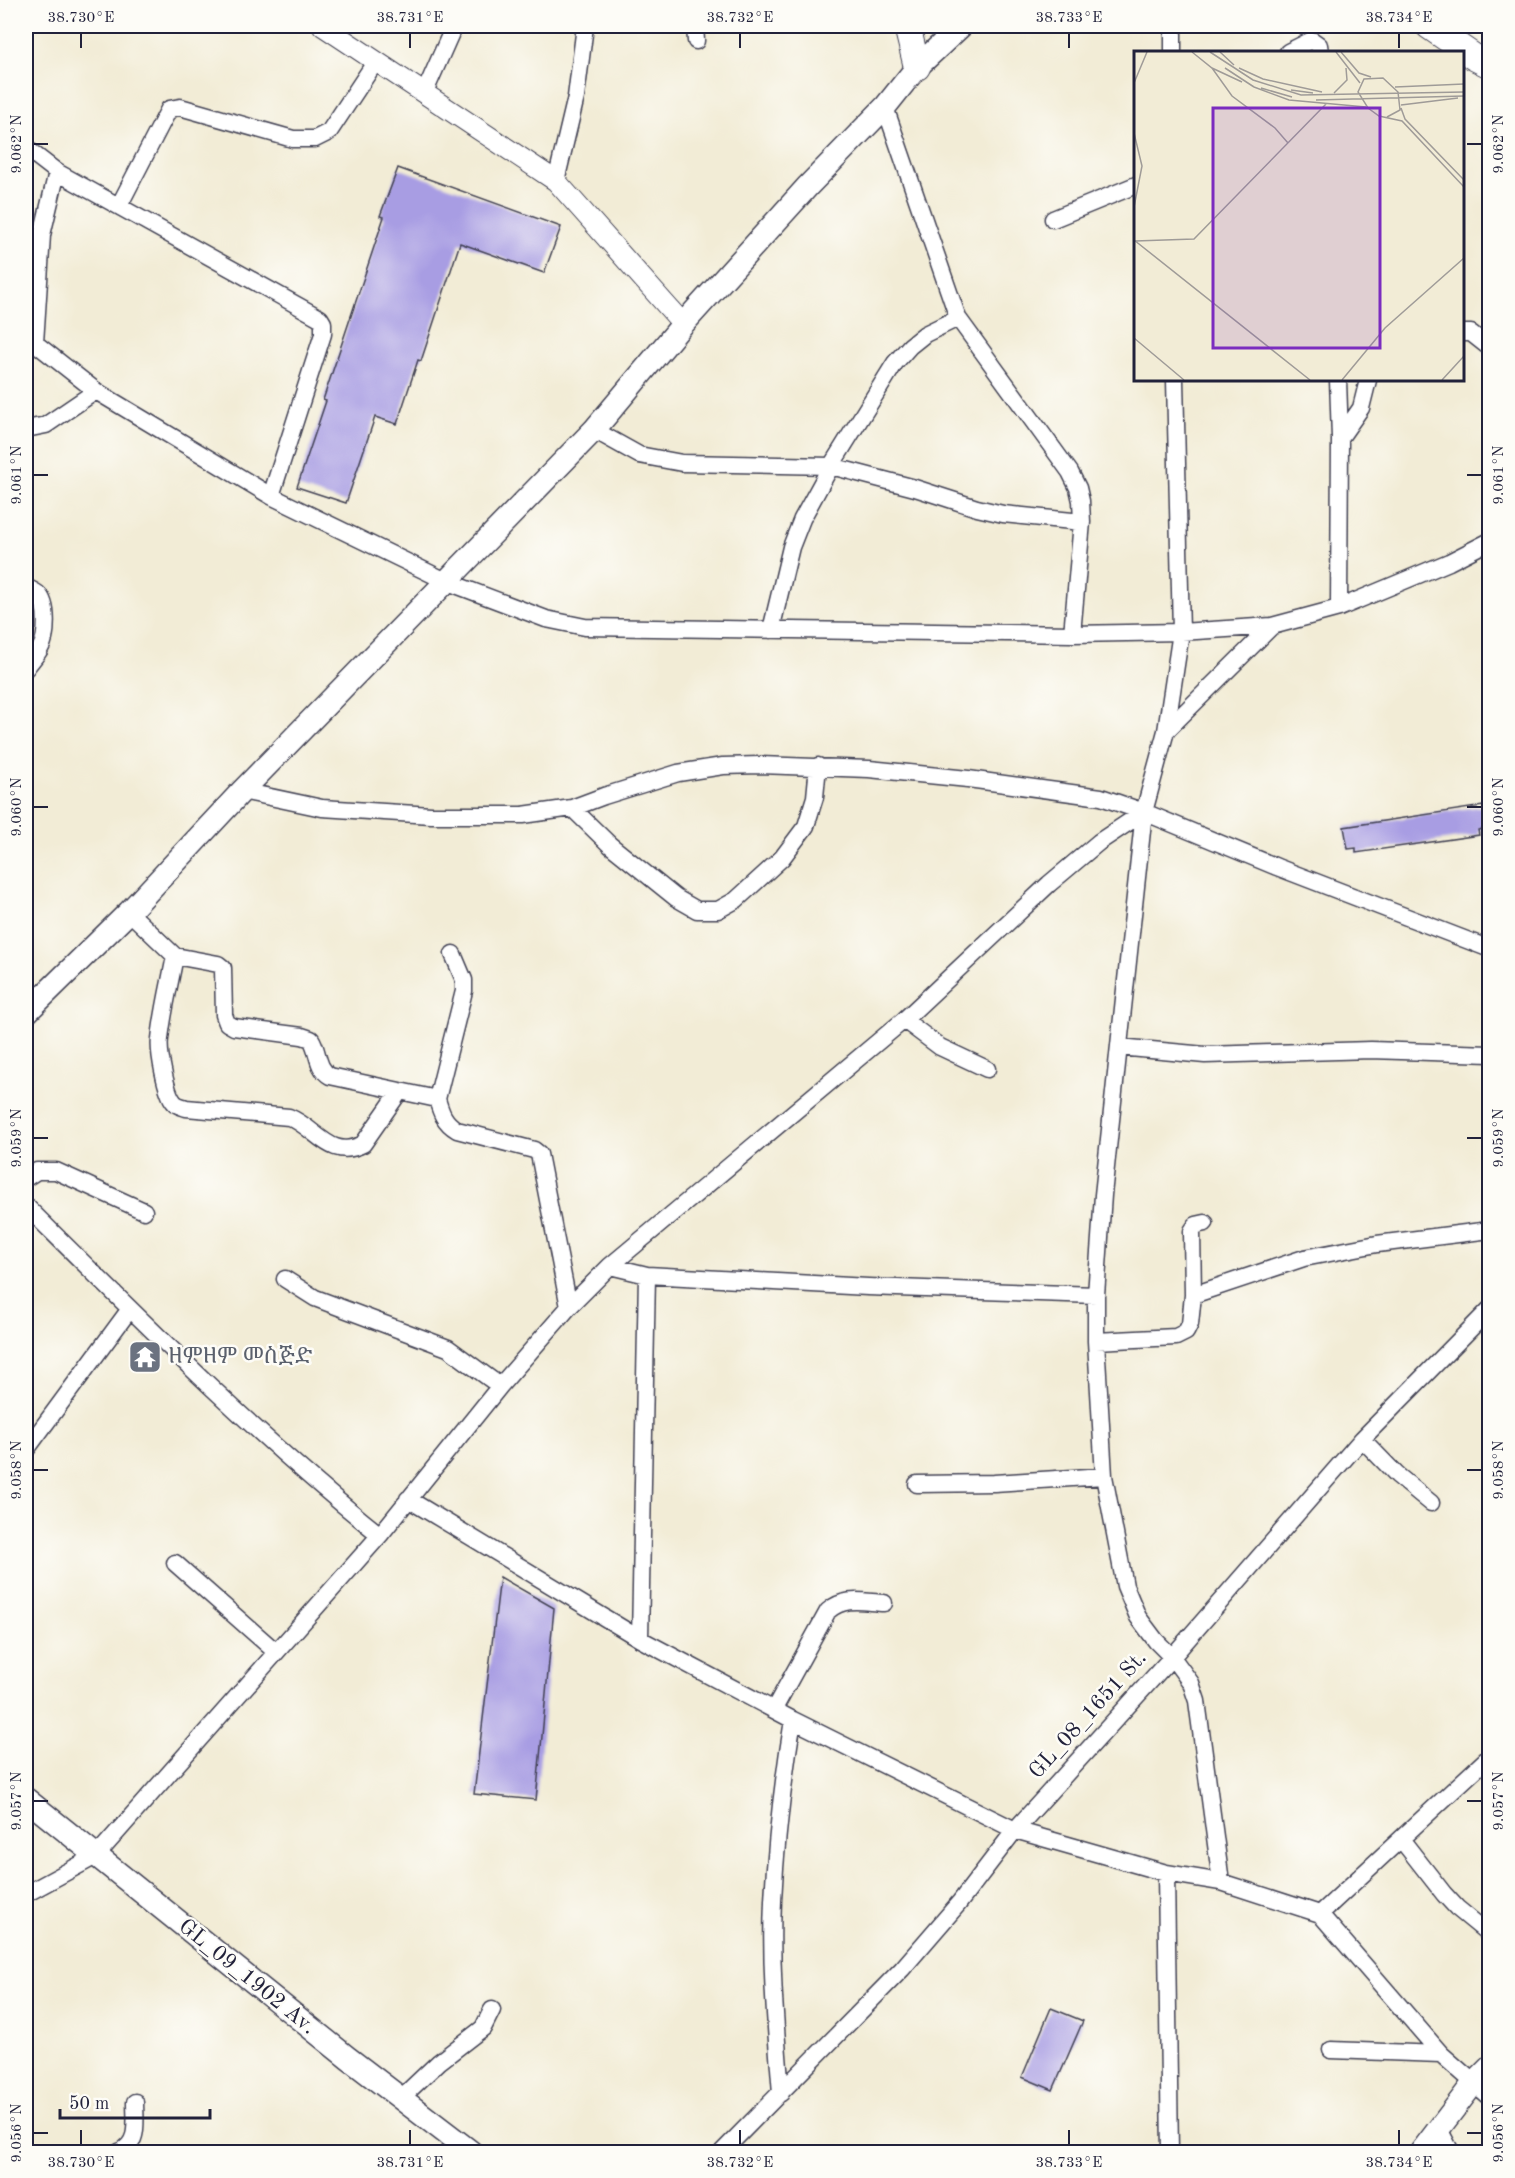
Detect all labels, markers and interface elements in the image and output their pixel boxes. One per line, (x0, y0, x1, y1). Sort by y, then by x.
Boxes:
text: 38.730°E (48, 11, 114, 26)
text: 38.731°E (377, 11, 443, 26)
text: 38.732°E (707, 11, 773, 26)
text: 38.733°E (1036, 11, 1102, 26)
text: 38.734°E (1366, 11, 1432, 26)
inset map (1134, 51, 1464, 381)
text: 9.062°N (10, 114, 25, 174)
text: 9.062°N (1492, 114, 1507, 174)
text: 9.061°N (10, 445, 25, 505)
text: 9.061°N (1492, 445, 1507, 505)
text: 9.060°N (10, 777, 25, 837)
text: 9.060°N (1492, 777, 1507, 837)
text: 9.059°N (10, 1108, 25, 1168)
text: 9.059°N (1492, 1108, 1507, 1168)
temple icon: ዘምዘም መስጅድ (127, 1339, 163, 1375)
place label: ዘምዘም መስጅድ (168, 1345, 313, 1368)
text: 9.058°N (10, 1440, 25, 1500)
text: 9.058°N (1492, 1440, 1507, 1500)
street label: GL_08_1651 St. (1025, 1647, 1151, 1783)
text: 9.057°N (10, 1771, 25, 1831)
text: 9.057°N (1492, 1771, 1507, 1831)
street label: GL_09_1902 Av. (174, 1915, 320, 2039)
scale bar (60, 2082, 210, 2120)
text: 50 m (69, 2095, 109, 2113)
text: 9.056°N (10, 2103, 25, 2163)
text: 9.056°N (1492, 2103, 1507, 2163)
text: 38.730°E (48, 2156, 114, 2171)
text: 38.731°E (377, 2156, 443, 2171)
text: 38.732°E (707, 2156, 773, 2171)
text: 38.733°E (1036, 2156, 1102, 2171)
text: 38.734°E (1366, 2156, 1432, 2171)

